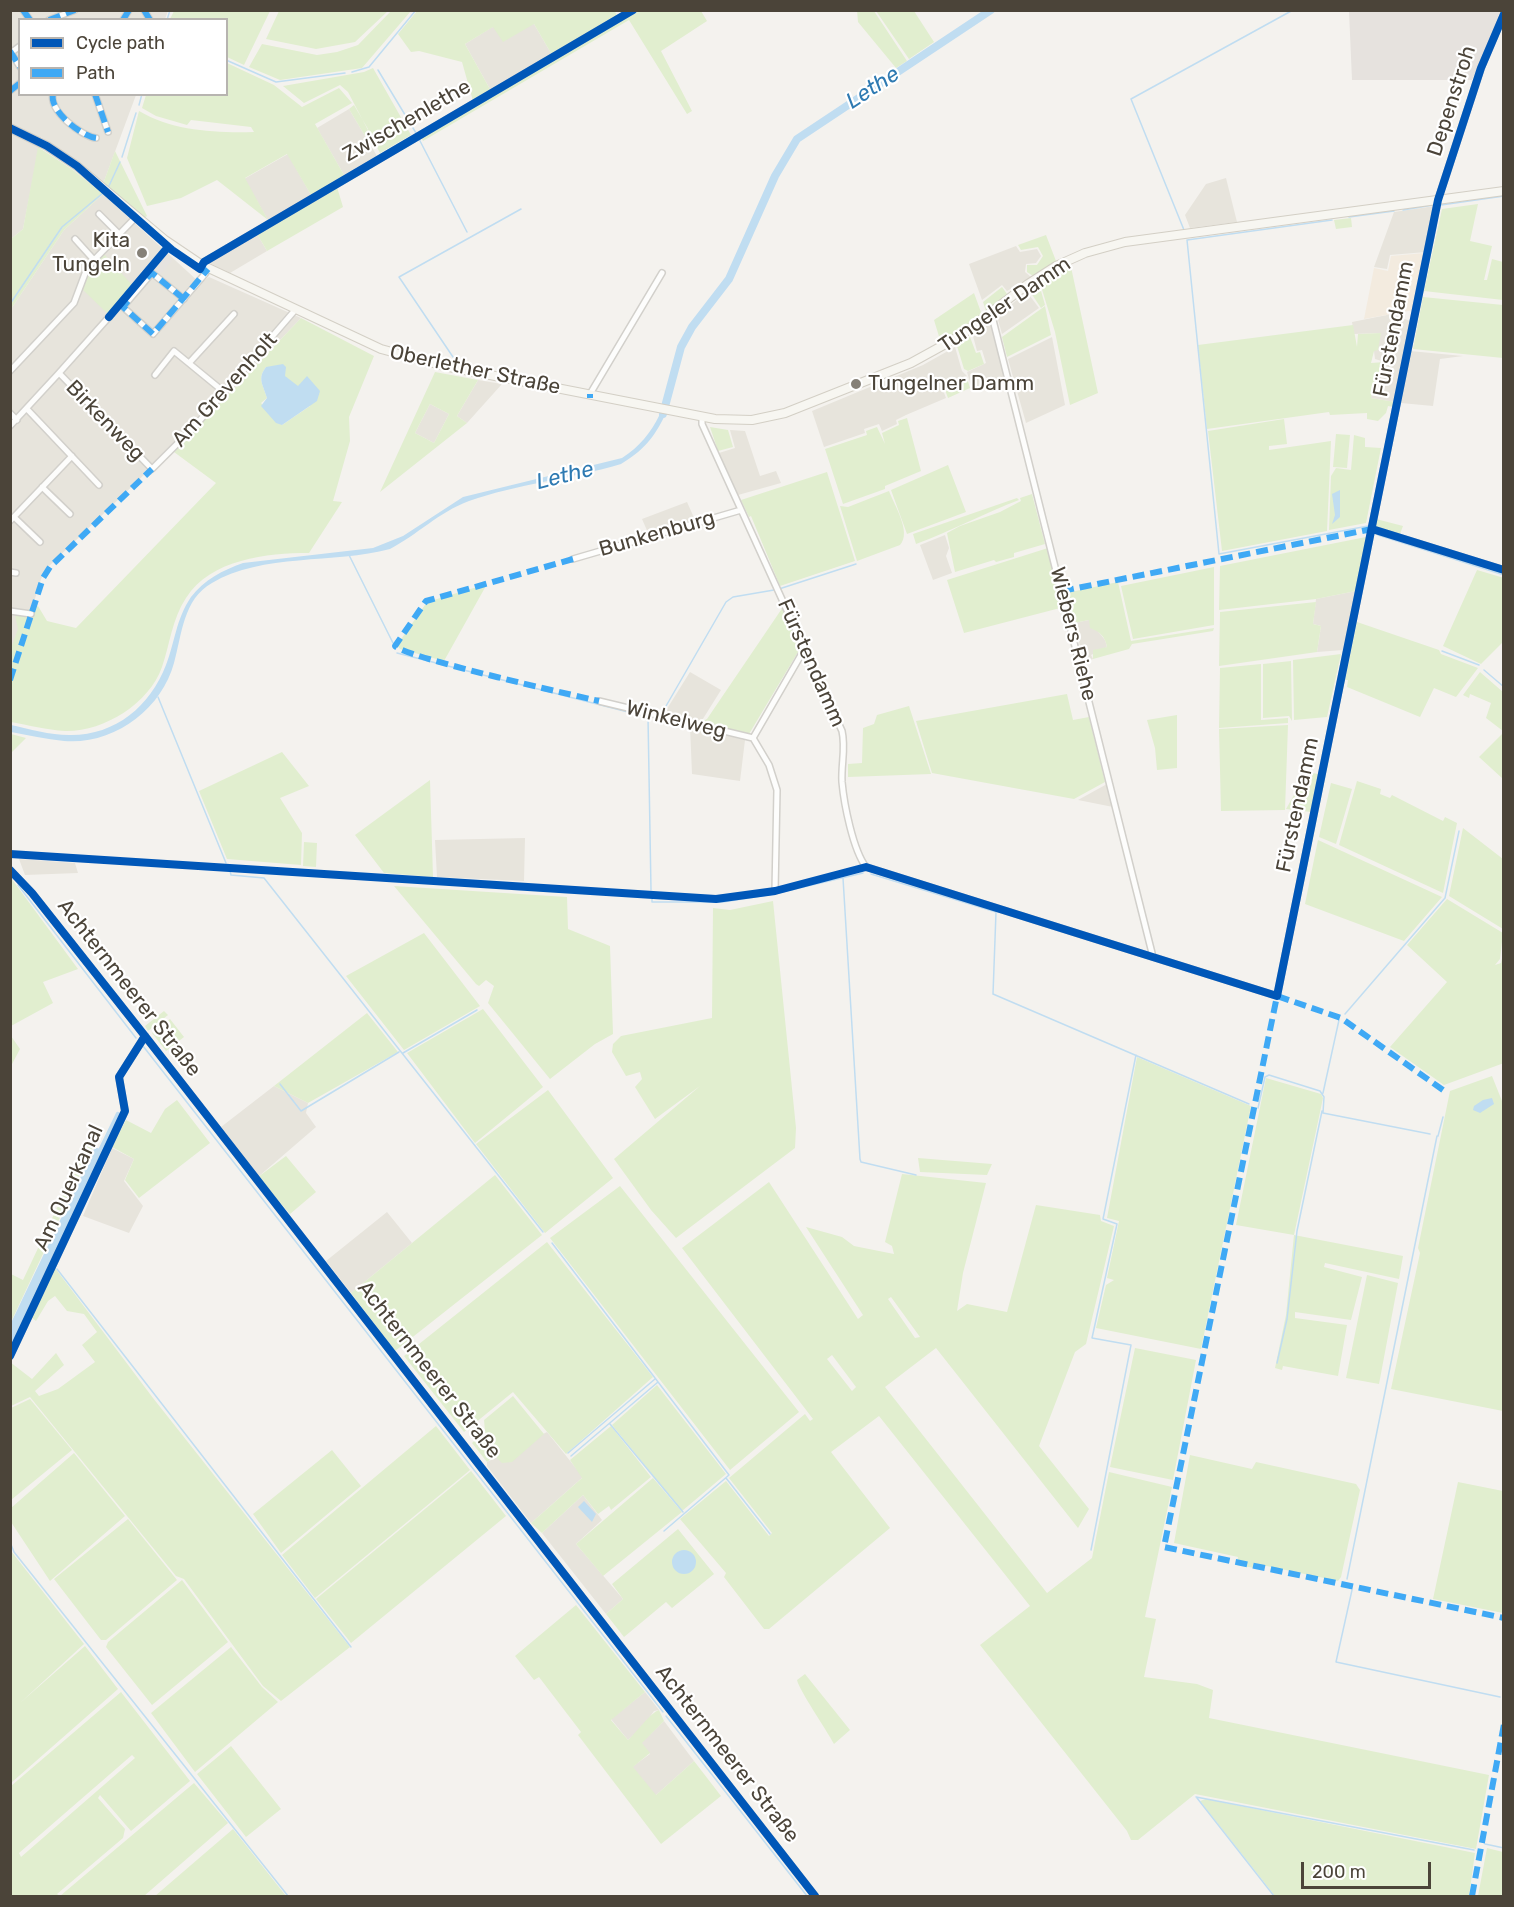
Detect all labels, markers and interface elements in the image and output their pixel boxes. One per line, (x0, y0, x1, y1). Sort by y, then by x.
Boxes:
legend (18, 18, 228, 96)
text: Cycle path (76, 32, 165, 54)
street label: Depenstroh (1422, 43, 1482, 159)
water label: Lethe (841, 61, 905, 115)
text: Path (76, 62, 115, 84)
street label: Zwischenlethe (339, 74, 475, 168)
place label: Kita Tungeln (52, 228, 130, 278)
marker: Kita Tungeln (135, 246, 149, 260)
street label: Tungeler Damm (934, 252, 1076, 358)
street label: Fürstendamm (1369, 259, 1419, 399)
street label: Am Grevenholt (167, 328, 283, 452)
street label: Oberlether Straße (387, 340, 563, 400)
place label: Tungelner Damm (868, 371, 1034, 397)
street label: Birkenweg (60, 375, 150, 467)
marker: Tungelner Damm (849, 377, 863, 391)
water label: Lethe (534, 456, 596, 496)
street label: Bunkenburg (596, 505, 718, 563)
street label: Wiebers Riehe (1044, 565, 1102, 703)
street label: Fürstendamm (772, 595, 850, 731)
street label: Winkelweg (623, 695, 729, 745)
street label: Fürstendamm (1271, 735, 1325, 875)
street label: Achternmeerer Straße (52, 894, 206, 1082)
street label: Am Querkanal (29, 1121, 109, 1255)
street label: Achternmeerer Straße (352, 1276, 506, 1464)
street label: Achternmeerer Straße (650, 1660, 804, 1848)
scale bar (1304, 1850, 1434, 1888)
text: 200 m (1312, 1861, 1366, 1883)

